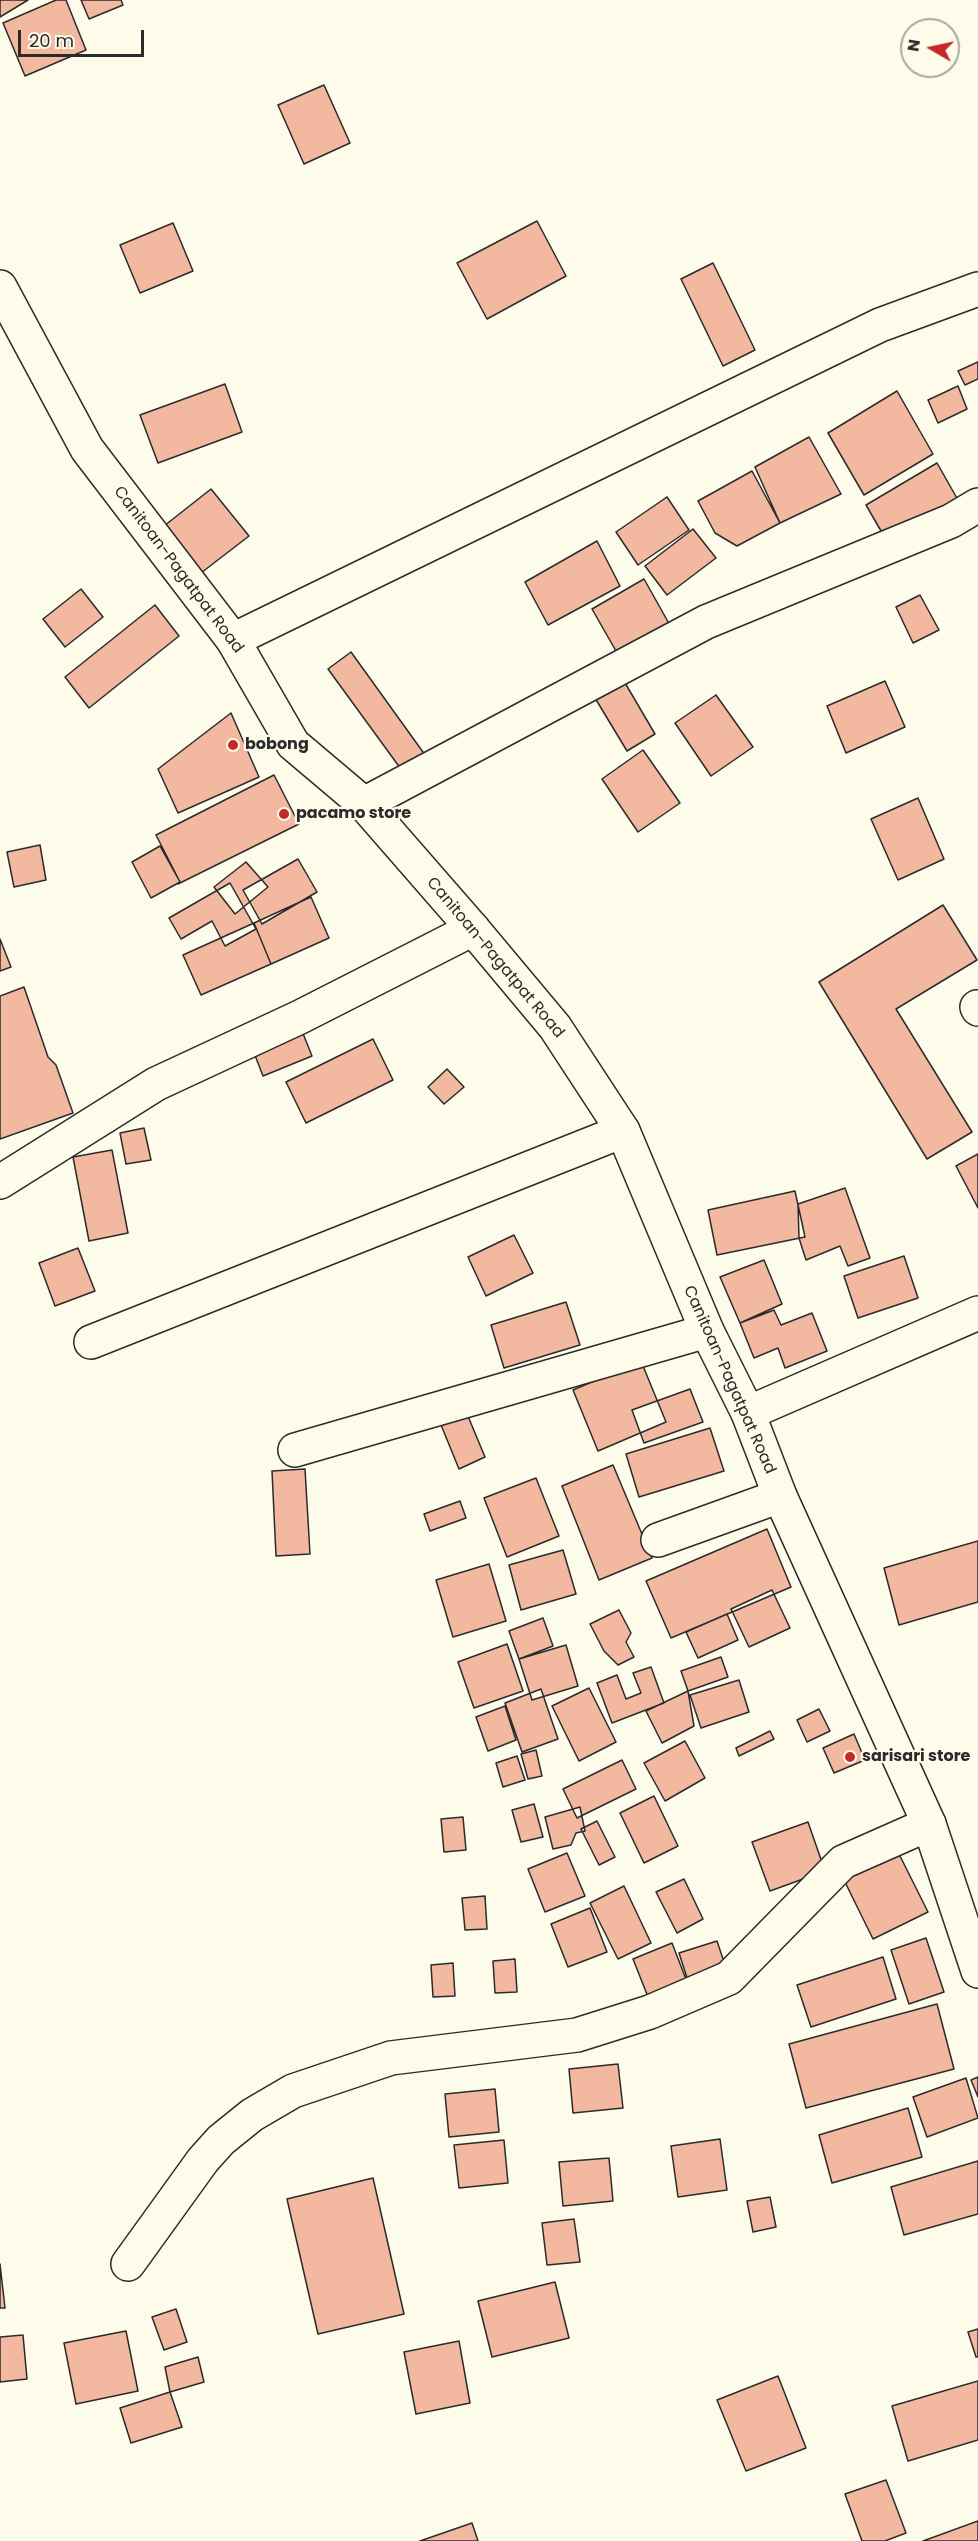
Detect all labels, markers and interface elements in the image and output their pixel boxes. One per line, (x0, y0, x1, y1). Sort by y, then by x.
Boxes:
scale bar (21, 18, 147, 56)
north arrow (900, 18, 960, 78)
text: 20 m (29, 28, 74, 53)
text: N (901, 38, 926, 53)
street label: Canitoan-Pagatpat Road (109, 483, 247, 657)
place label: bobong (245, 735, 309, 755)
marker: bobong (226, 738, 240, 752)
place label: pacamo store (296, 804, 411, 824)
marker: pacamo store (277, 807, 291, 821)
street label: Canitoan-Pagatpat Road (422, 874, 568, 1042)
street label: Canitoan-Pagatpat Road (679, 1283, 779, 1477)
place label: sarisari store (862, 1747, 970, 1767)
marker: sarisari store (843, 1750, 857, 1764)

